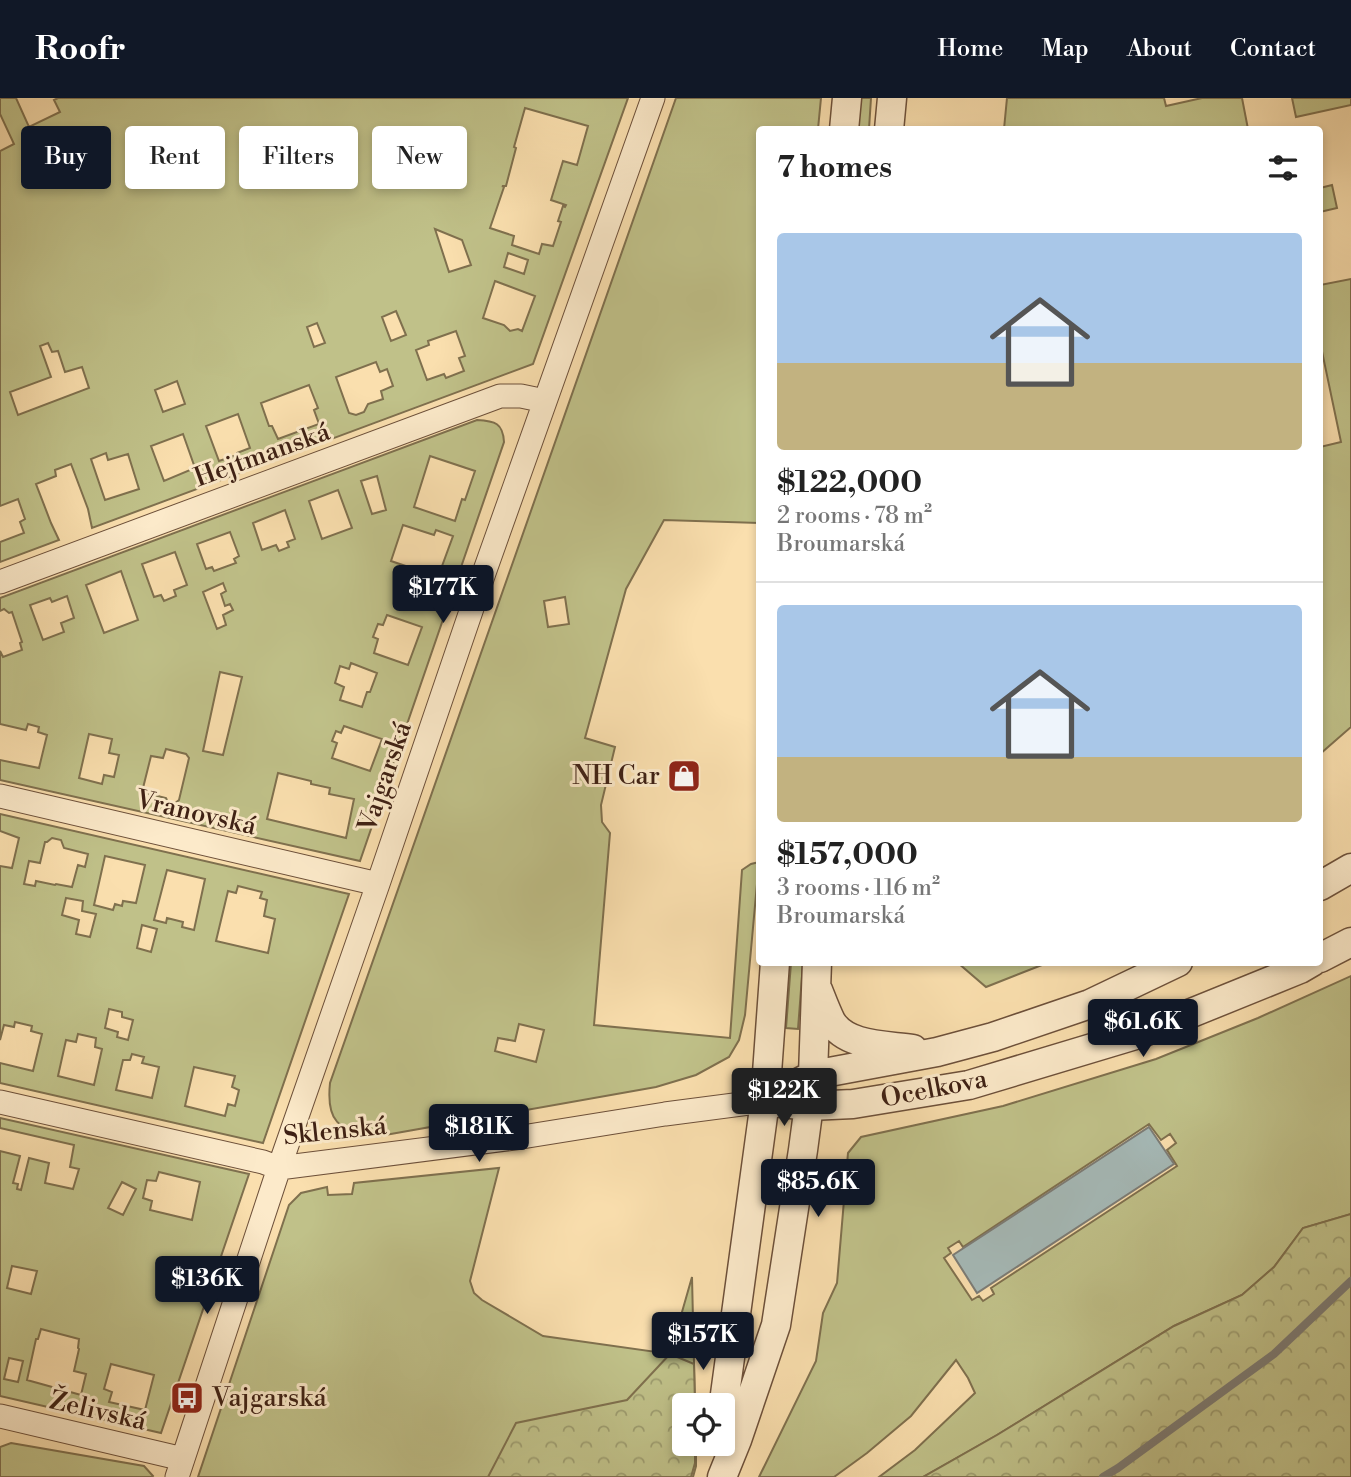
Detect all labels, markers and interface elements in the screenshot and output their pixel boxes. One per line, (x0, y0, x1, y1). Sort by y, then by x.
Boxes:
text: Roofr (35, 29, 126, 70)
text: Home (938, 34, 1003, 64)
text: Map (1041, 34, 1089, 64)
text: About (1127, 34, 1192, 64)
text: Contact (1230, 34, 1316, 64)
chip: Buy (21, 126, 111, 189)
chip: Rent (125, 126, 225, 189)
chip: Filters (239, 126, 358, 189)
chip: New (372, 126, 467, 189)
text: 7 homes (777, 149, 892, 187)
icon: filters (1264, 149, 1302, 187)
icon: home (977, 279, 1103, 405)
street label: Hejtmanská (190, 415, 335, 494)
text: $122,000 (777, 464, 922, 502)
text: 2 rooms · 78 m² (777, 502, 932, 530)
text: Broumarská (777, 530, 905, 558)
pin: $177K (394, 566, 492, 625)
text: $177K (409, 574, 477, 602)
icon: home (977, 651, 1103, 777)
street label: Vajgarská (351, 717, 419, 837)
shop icon: NH Car (665, 757, 703, 795)
place label: NH Car (572, 760, 660, 792)
street label: Vranovská (132, 783, 260, 843)
text: $157,000 (777, 836, 918, 874)
text: 3 rooms · 116 m² (777, 874, 940, 902)
text: Broumarská (777, 902, 905, 930)
pin: $61.6K (1086, 1000, 1200, 1059)
text: $61.6K (1104, 1008, 1182, 1036)
street label: Ocelkova (878, 1063, 991, 1115)
pin: $122K (735, 1068, 833, 1128)
text: $122K (748, 1077, 820, 1105)
pin: $181K (430, 1104, 528, 1164)
street label: Sklenská (282, 1110, 389, 1152)
text: $181K (445, 1113, 513, 1141)
pin: $85.6K (761, 1160, 875, 1219)
text: $85.6K (777, 1168, 859, 1196)
pin: $136K (158, 1256, 256, 1316)
text: $136K (171, 1265, 243, 1293)
pin: $157K (654, 1312, 752, 1372)
text: $157K (668, 1321, 738, 1349)
bus stop icon: Vajgarská (168, 1379, 206, 1417)
street label: Želivská (47, 1382, 151, 1438)
place label: Vajgarská (211, 1382, 328, 1414)
map controls (672, 1393, 735, 1456)
button: locate (672, 1393, 735, 1456)

